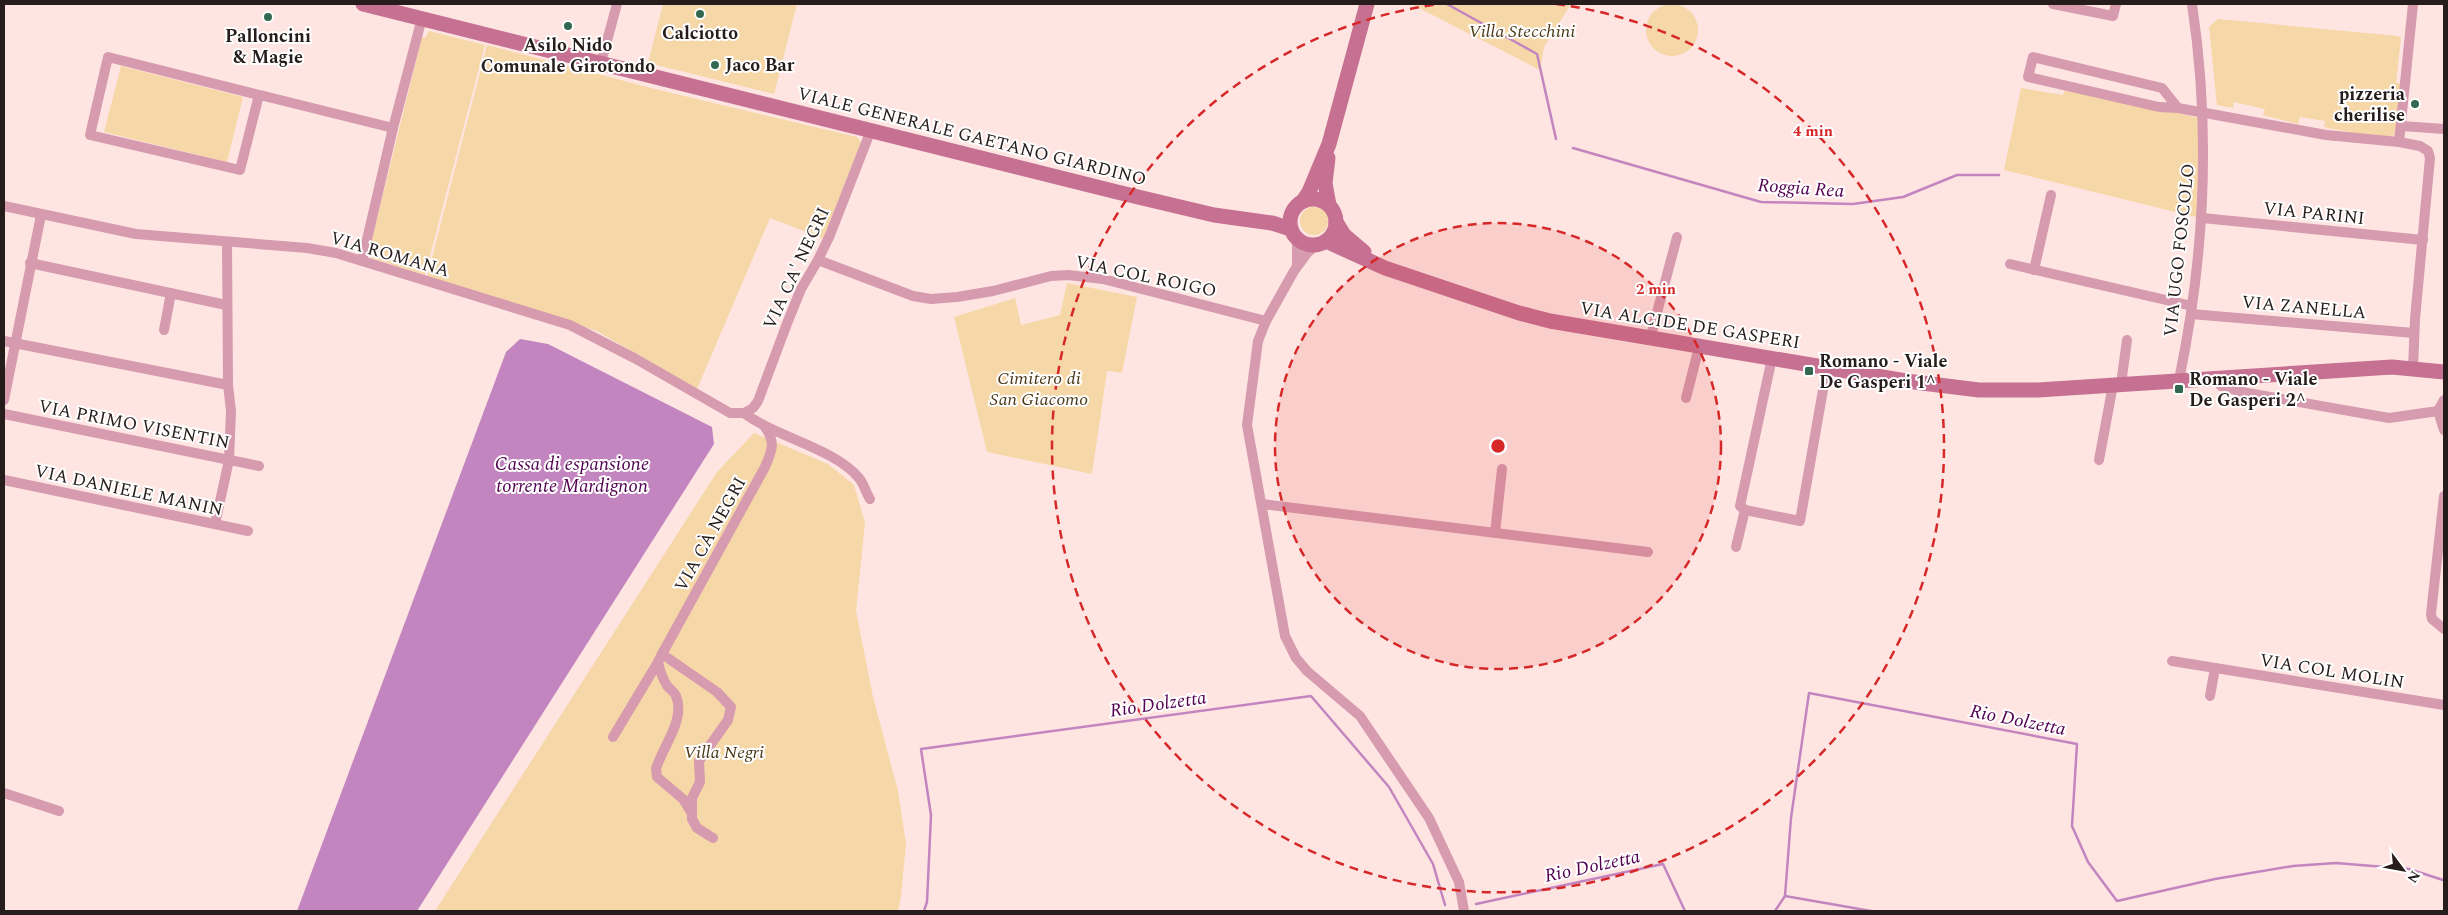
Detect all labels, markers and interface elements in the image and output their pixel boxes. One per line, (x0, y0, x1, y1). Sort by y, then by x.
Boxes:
marker: Calciotto (694, 8, 706, 20)
marker: Palloncini & Magie (262, 11, 274, 23)
park label: Villa Stecchini (1468, 18, 1576, 45)
marker: Asilo Nido Comunale Girotondo (562, 20, 574, 32)
place label: Calciotto (662, 20, 738, 47)
place label: Palloncini & Magie (225, 23, 311, 71)
place label: Asilo Nido Comunale Girotondo (481, 32, 655, 80)
place label: Jaco Bar (725, 52, 795, 79)
marker: Jaco Bar (709, 59, 721, 71)
street label: VIALE GENERALE GAETANO GIARDINO (794, 80, 1149, 193)
place label: pizzeria cherilise (2334, 81, 2406, 129)
marker: pizzeria cherilise (2409, 98, 2421, 110)
text: 4 min (1793, 120, 1833, 143)
street label: VIA UGO FOSCOLO (2157, 162, 2202, 338)
water label: Roggia Rea (1757, 171, 1846, 206)
street label: VIA PARINI (2262, 195, 2366, 232)
street label: VIA CA' NEGRI (756, 203, 837, 334)
street label: VIA ROMANA (327, 225, 453, 284)
street label: VIA COL ROIGO (1073, 248, 1219, 305)
text: 2 min (1636, 278, 1676, 301)
street label: VIA ZANELLA (2240, 289, 2367, 326)
street label: VIA ALCIDE DE GASPERI (1578, 295, 1802, 356)
place label: Romano - Viale De Gasperi 1^ (1819, 348, 1947, 396)
park label: Cimitero di San Giacomo (990, 365, 1088, 413)
marker: Romano - Viale De Gasperi 1^ (1803, 365, 1815, 377)
place label: Romano - Viale De Gasperi 2^ (2189, 366, 2317, 414)
marker: Romano - Viale De Gasperi 2^ (2173, 383, 2185, 395)
street label: VIA PRIMO VISENTIN (36, 393, 232, 456)
centre of rings (1489, 437, 1507, 455)
water label: Cassa di espansione torrente Mardignon (495, 450, 649, 501)
street label: VIA DANIELE MANIN (32, 457, 226, 524)
street label: VIA CÀ NEGRI (668, 472, 753, 597)
street label: VIA COL MOLIN (2258, 647, 2406, 696)
water label: Rio Dolzetta (1108, 683, 1209, 726)
water label: Rio Dolzetta (1967, 697, 2069, 744)
park label: Villa Negri (684, 739, 764, 766)
water label: Rio Dolzetta (1542, 842, 1643, 891)
north arrow (2378, 845, 2428, 895)
text: N (2402, 866, 2426, 887)

